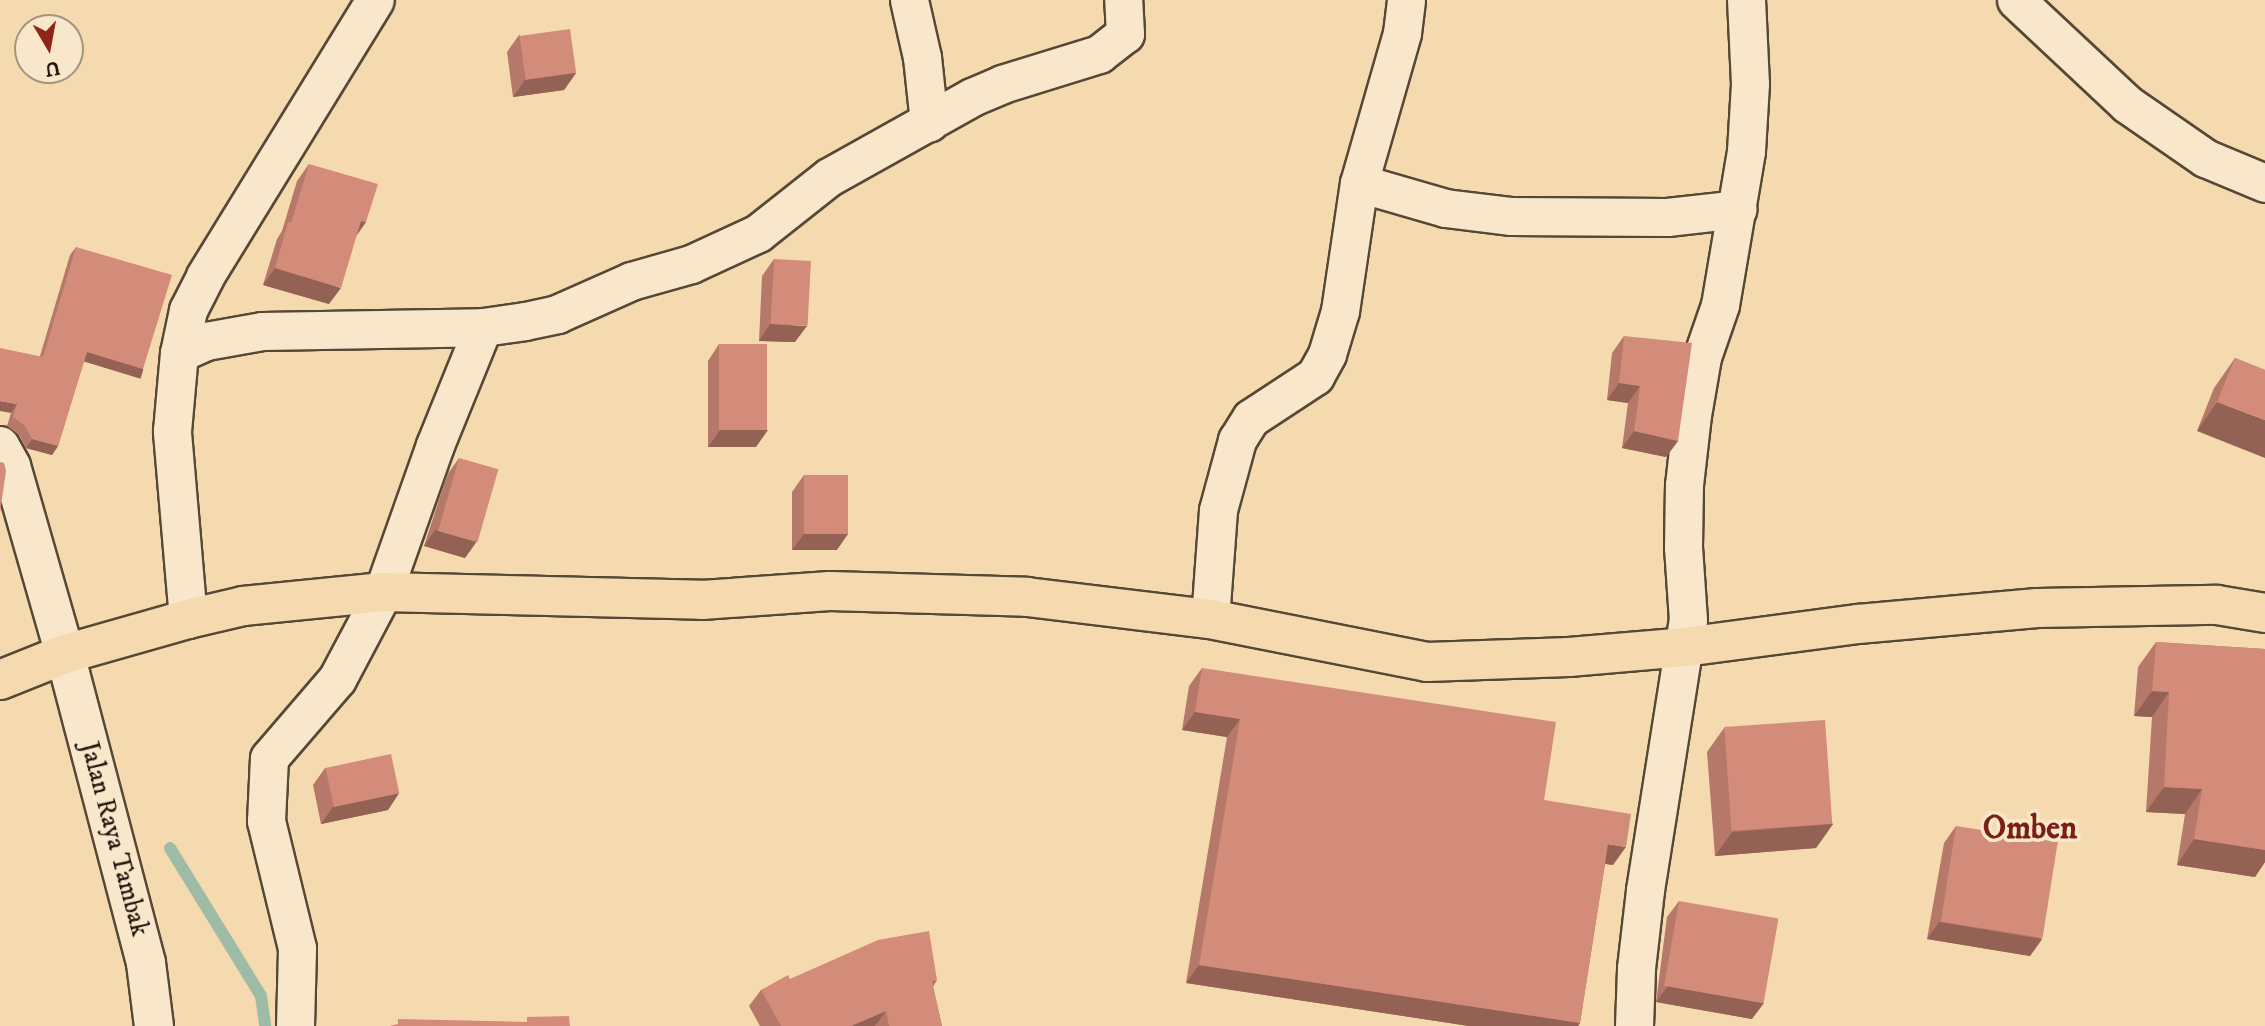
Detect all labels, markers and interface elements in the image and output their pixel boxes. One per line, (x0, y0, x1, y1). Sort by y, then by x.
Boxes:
north arrow (14, 14, 84, 84)
text: U (43, 56, 62, 81)
street label: Jalan Raya Tambak (73, 738, 155, 940)
district label: Omben (1983, 809, 2077, 849)

